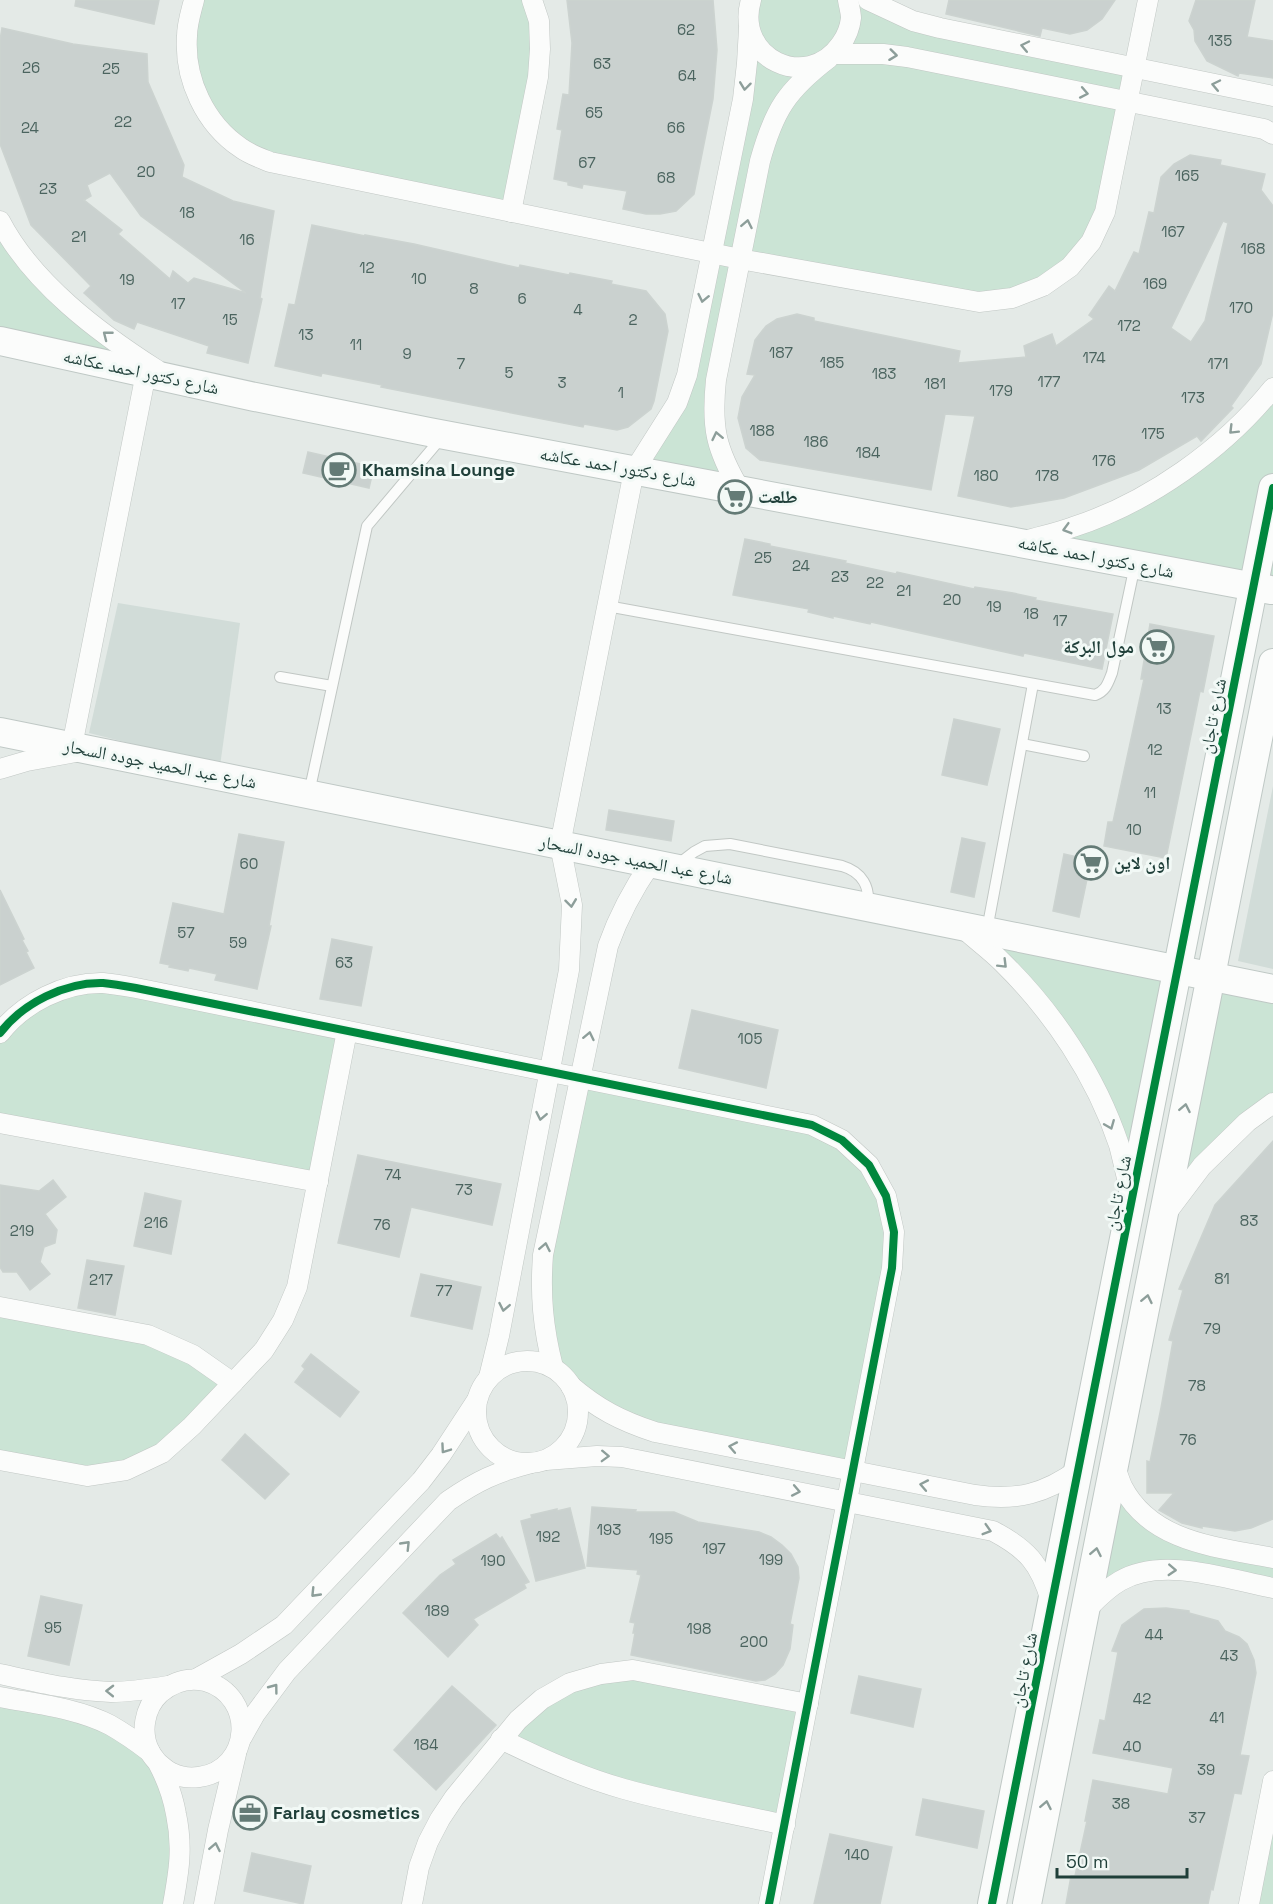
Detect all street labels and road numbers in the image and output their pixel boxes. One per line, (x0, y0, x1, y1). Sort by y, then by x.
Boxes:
street label: شارع دكتور احمد عكاشه (61, 344, 221, 399)
street label: شارع دكتور احمد عكاشه (538, 441, 698, 492)
street label: شارع دكتور احمد عكاشه (1016, 530, 1176, 583)
street label: شارع تاجان (1194, 676, 1231, 755)
street label: شارع عبد الحميد جوده السحار (61, 733, 259, 794)
street label: شارع عبد الحميد جوده السحار (537, 829, 735, 890)
street label: شارع تاجان (1099, 1153, 1136, 1232)
street label: شارع تاجان (1005, 1630, 1042, 1709)

